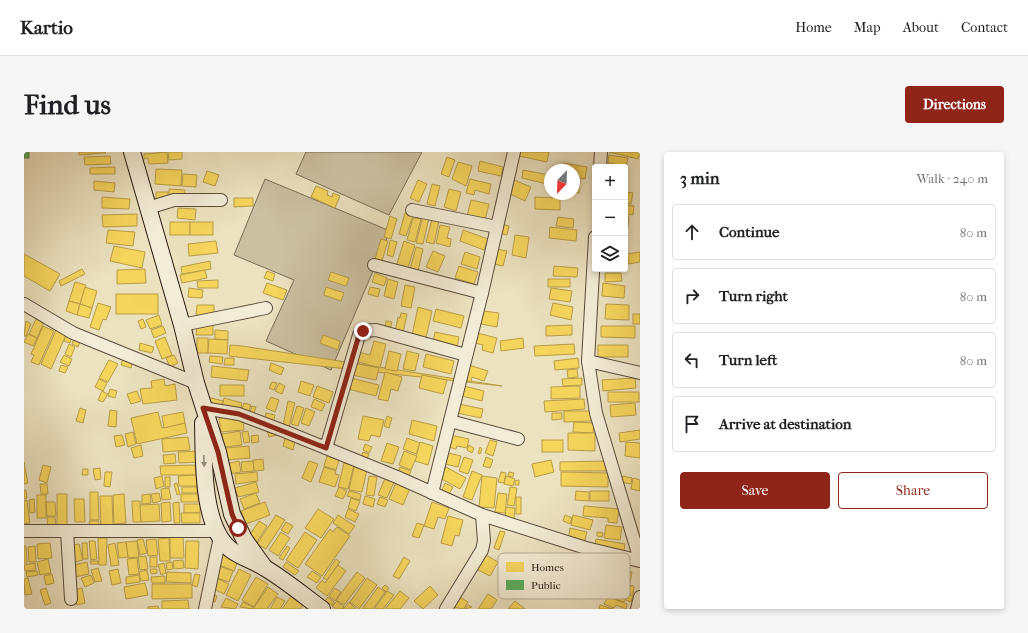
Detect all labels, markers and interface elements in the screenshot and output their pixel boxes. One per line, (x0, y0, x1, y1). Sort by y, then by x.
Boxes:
text: Kartio (20, 17, 73, 39)
text: Home (795, 19, 832, 36)
text: Map (854, 19, 881, 36)
text: About (903, 19, 939, 36)
text: Contact (961, 19, 1008, 36)
button: Directions (905, 86, 1004, 123)
text: Find us (24, 88, 111, 121)
north arrow (544, 164, 580, 200)
map controls (592, 164, 628, 272)
button: + (592, 164, 628, 200)
text: 3 min (680, 168, 720, 188)
text: Walk · 240 m (916, 171, 988, 186)
button: − (592, 200, 628, 236)
icon: ahead (681, 221, 703, 243)
text: Continue (719, 223, 779, 241)
text: 80 m (960, 225, 987, 240)
button: layers (592, 236, 628, 272)
icon: right (681, 285, 703, 307)
text: Turn right (719, 287, 788, 305)
text: 80 m (960, 289, 987, 304)
route end (354, 322, 372, 340)
icon: left (681, 349, 703, 371)
text: Turn left (719, 351, 777, 369)
text: 80 m (960, 353, 987, 368)
icon: arrive (681, 413, 703, 435)
text: Arrive at destination (719, 415, 851, 433)
one-way arrow (201, 455, 207, 468)
button: Save (680, 472, 830, 509)
button: Share (838, 472, 988, 509)
route start (229, 519, 247, 537)
legend (498, 553, 630, 599)
text: Homes (531, 561, 564, 574)
text: Public (531, 579, 561, 592)

